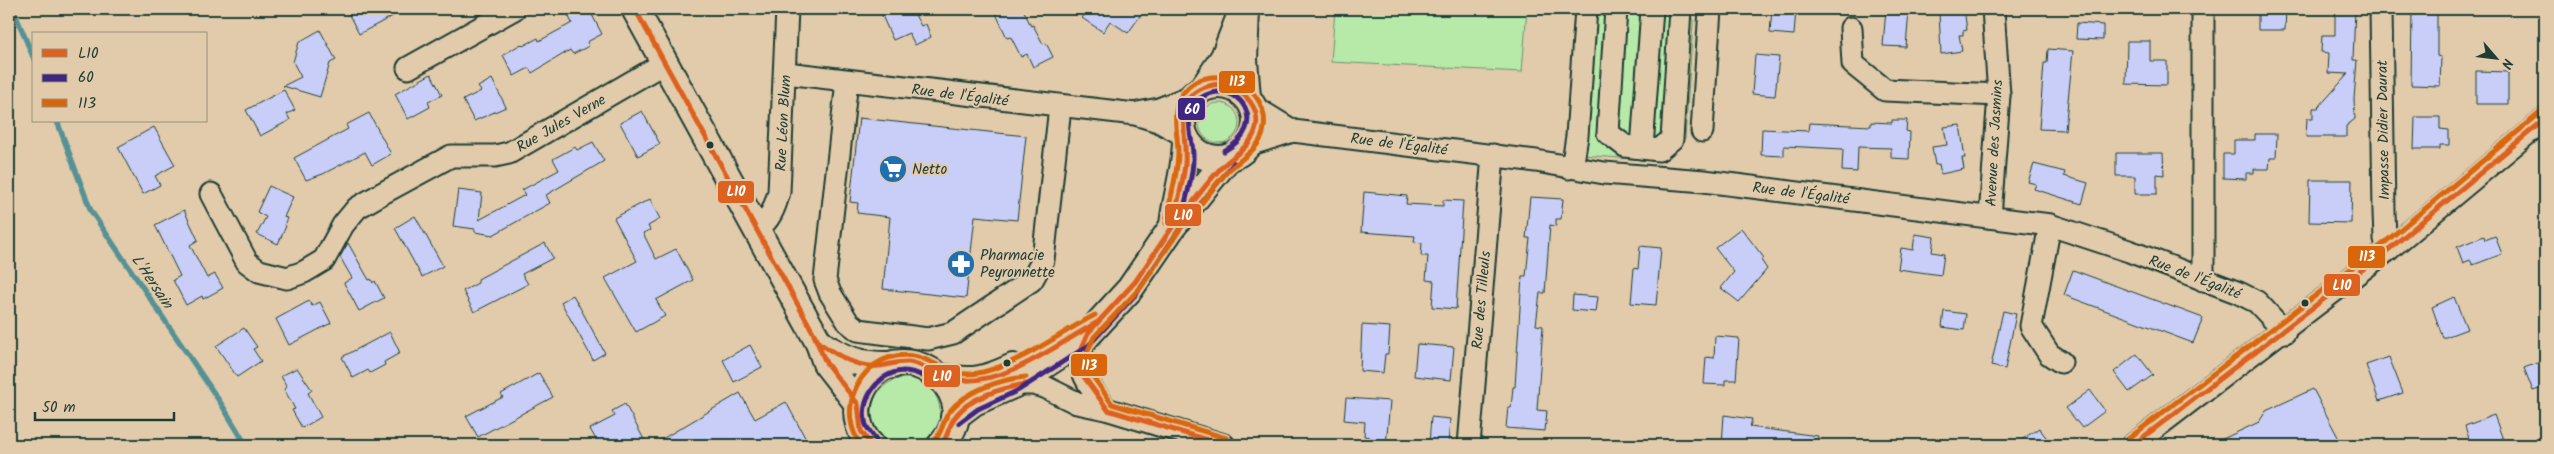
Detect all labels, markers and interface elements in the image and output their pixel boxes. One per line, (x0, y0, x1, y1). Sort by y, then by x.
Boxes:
legend (32, 32, 208, 122)
north arrow (2472, 32, 2522, 82)
text: L10 (78, 42, 99, 66)
text: N (2495, 55, 2518, 73)
street label: Impasse Didier Daurat (2371, 60, 2397, 200)
text: 60 (78, 66, 94, 90)
line badge: 113 (1218, 70, 1256, 94)
text: 113 (1229, 71, 1245, 93)
street label: Rue Léon Blum (769, 74, 799, 172)
street label: Rue de l'Égalité (910, 78, 1011, 114)
street label: Avenue des Jasmins (1980, 78, 2010, 207)
street label: Rue Jules Verne (512, 88, 611, 159)
text: 113 (78, 92, 96, 116)
line badge: 60 (1177, 97, 1206, 121)
text: 60 (1185, 99, 1200, 121)
street label: Rue de l'Égalité (1349, 127, 1450, 163)
unlabelled marker (705, 140, 715, 150)
supermarket icon: Netto (878, 154, 908, 184)
place label: Netto (912, 158, 948, 182)
street label: Rue de l'Égalité (1751, 176, 1852, 212)
line badge: L10 (717, 180, 755, 204)
text: L10 (726, 181, 746, 203)
line badge: L10 (1164, 203, 1202, 227)
text: L10 (1173, 205, 1193, 227)
place label: Pharmacie Peyronnette (980, 244, 1055, 285)
line badge: 113 (2347, 245, 2386, 269)
text: 113 (2359, 246, 2375, 268)
pharmacy icon: Pharmacie Peyronnette (946, 249, 976, 279)
street label: Rue des Tilleuls (1466, 249, 1498, 350)
street label: Rue de l'Égalité (2145, 249, 2246, 307)
water label: L'Hersain (124, 250, 180, 315)
line badge: L10 (2323, 273, 2361, 297)
text: L10 (2332, 275, 2352, 297)
unlabelled marker (2300, 298, 2310, 308)
line badge: 113 (1070, 353, 1108, 377)
text: 113 (1081, 355, 1097, 377)
unlabelled marker (1002, 358, 1012, 368)
line badge: L10 (923, 364, 961, 388)
text: L10 (932, 366, 952, 388)
scale bar (35, 389, 174, 421)
text: 50 m (42, 396, 76, 420)

